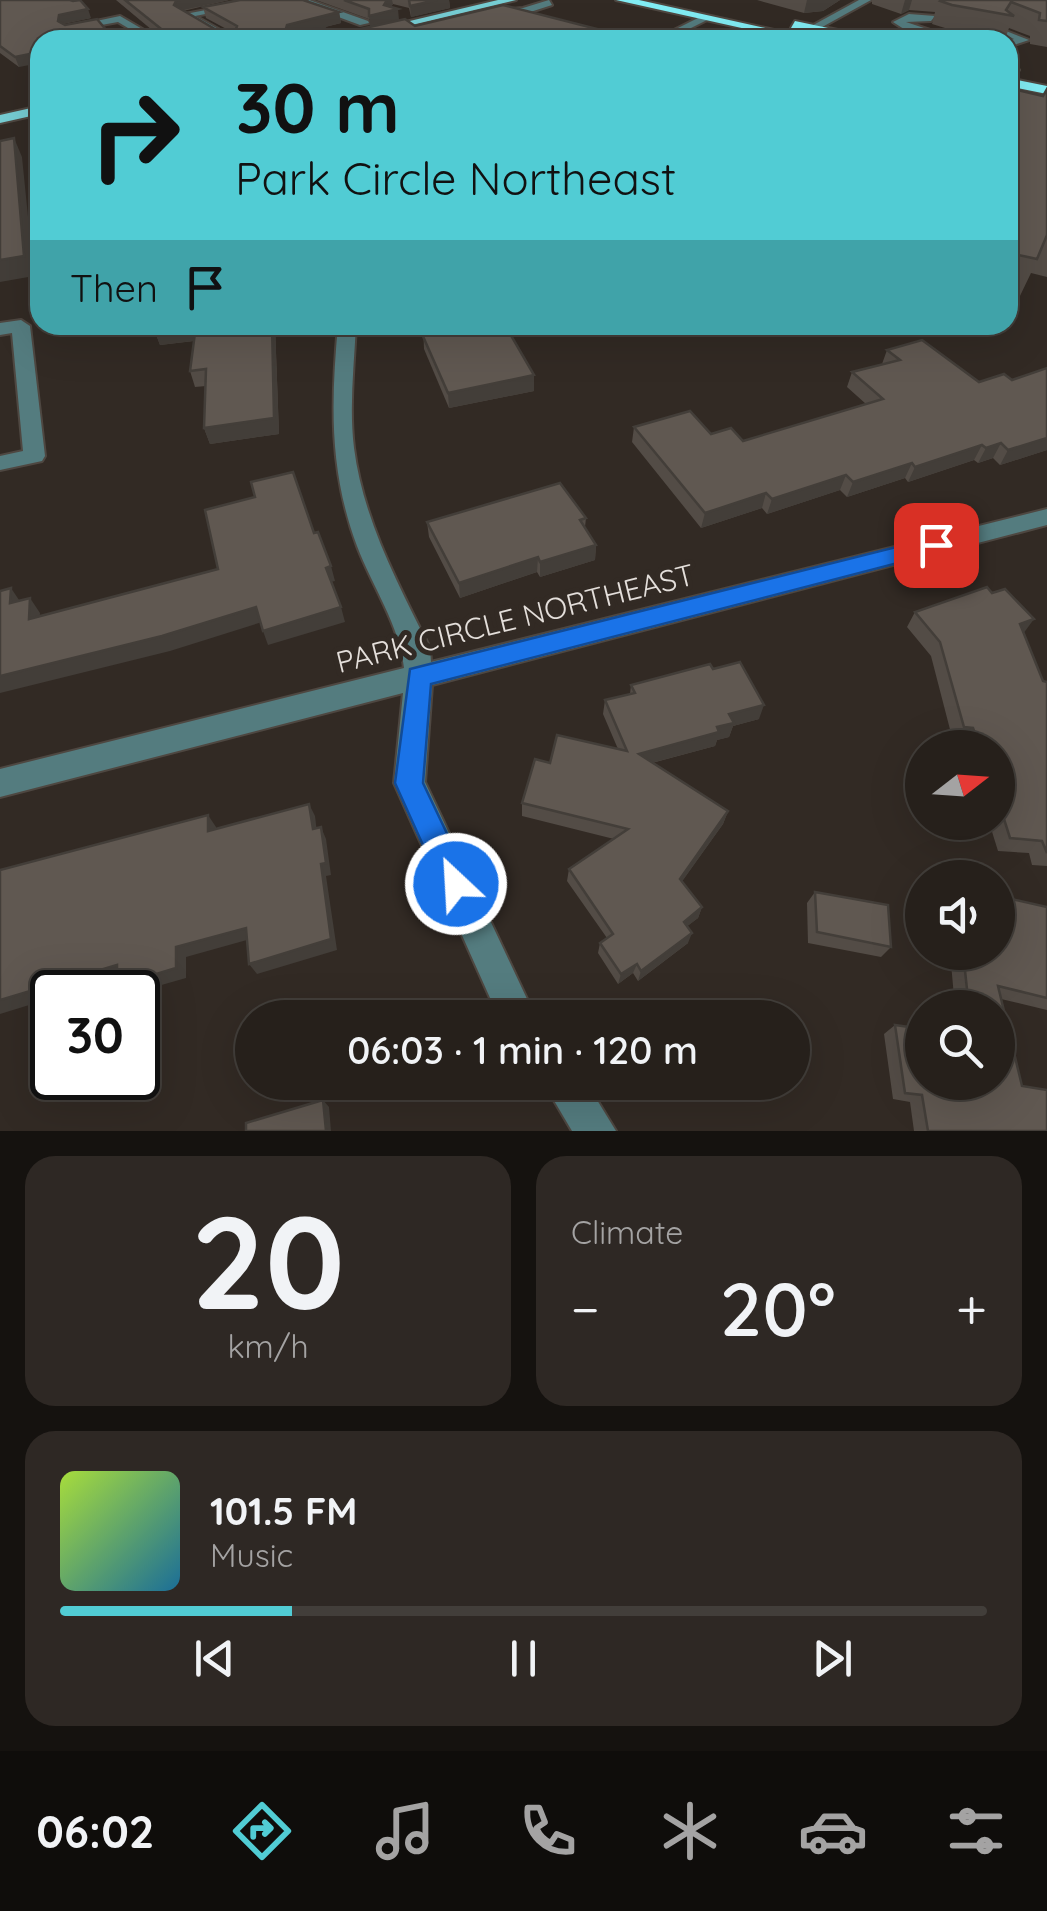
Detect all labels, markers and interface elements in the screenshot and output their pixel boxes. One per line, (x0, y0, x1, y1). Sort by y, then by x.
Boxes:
text: 30 m (235, 63, 400, 151)
icon: right (70, 70, 200, 200)
text: Park Circle Northeast (235, 150, 676, 206)
icon: arrive (178, 260, 233, 315)
text: Then (70, 264, 158, 312)
pin (894, 503, 979, 588)
icon: arrive (909, 518, 964, 573)
street label: PARK CIRCLE NORTHEAST (332, 555, 698, 681)
north arrow (905, 730, 1015, 840)
map controls (905, 730, 1015, 1100)
position arrow (404, 832, 508, 936)
button: sound (905, 860, 1015, 970)
speed limit sign: 30 (30, 970, 160, 1100)
button: search (905, 990, 1015, 1100)
text: 06:03 · 1 min · 120 m (347, 1026, 698, 1074)
text: 20 (191, 1179, 345, 1342)
text: Climate (571, 1212, 683, 1252)
text: 20° (720, 1261, 836, 1355)
text: − (571, 1274, 600, 1343)
text: + (956, 1274, 987, 1343)
text: km/h (227, 1326, 309, 1366)
text: 101.5 FM (210, 1487, 357, 1535)
text: Music (210, 1535, 293, 1575)
icon: previous (187, 1631, 242, 1686)
icon: pause (496, 1631, 551, 1686)
icon: next (805, 1631, 860, 1686)
icon: directions (227, 1796, 297, 1866)
icon: music (370, 1796, 440, 1866)
icon: phone (513, 1796, 583, 1866)
icon: climate (655, 1796, 725, 1866)
icon: car (798, 1796, 868, 1866)
icon: filters (941, 1796, 1011, 1866)
text: 06:02 (36, 1803, 154, 1859)

